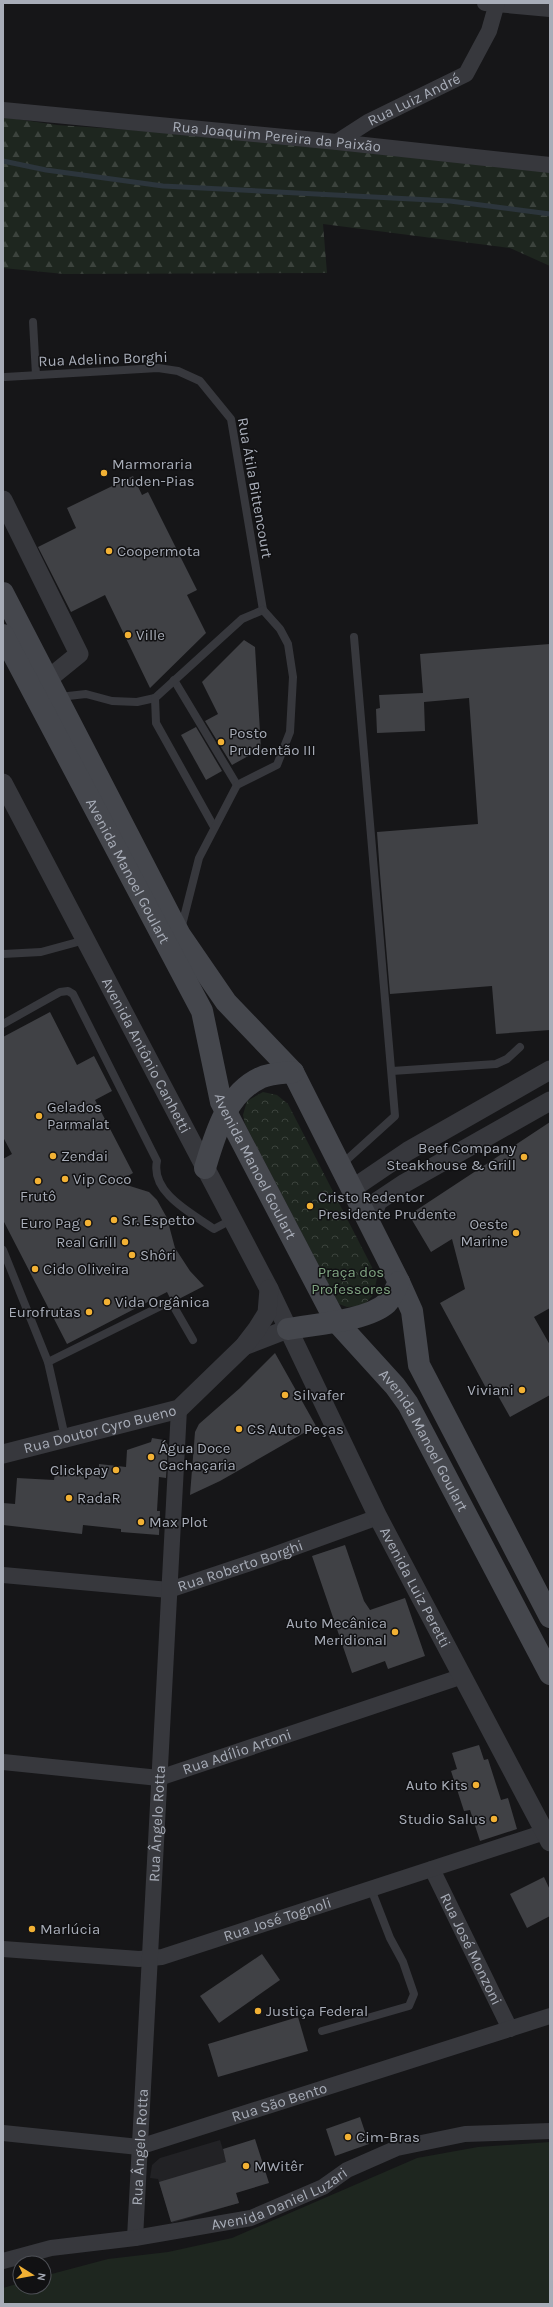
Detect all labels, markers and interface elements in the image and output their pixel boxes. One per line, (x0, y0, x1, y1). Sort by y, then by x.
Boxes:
street label: Rua Luiz André (365, 69, 463, 130)
street label: Rua Joaquim Pereira da Paixão (172, 117, 382, 156)
street label: Rua Adelino Borghi (38, 348, 168, 370)
street label: Rua Átila Bittencourt (234, 416, 276, 560)
place label: Marmoraria Pruden-Pias (112, 455, 195, 490)
marker: Marmoraria Pruden-Pias (99, 468, 109, 478)
place label: Coopermota (117, 542, 201, 560)
marker: Coopermota (104, 546, 114, 556)
place label: Ville (136, 626, 165, 644)
marker: Ville (123, 630, 133, 640)
place label: Posto Prudentão III (229, 724, 316, 759)
marker: Posto Prudentão III (216, 737, 226, 747)
street label: Avenida Manoel Goulart (82, 795, 174, 947)
street label: Avenida Antônio Canhetti (98, 975, 195, 1137)
street label: Avenida Manoel Goulart (210, 1092, 300, 1243)
place label: Gelados Parmalat (47, 1098, 110, 1133)
marker: Gelados Parmalat (34, 1111, 44, 1121)
place label: Beef Company Steakhouse & Grill (386, 1139, 516, 1174)
place label: Zendai (61, 1147, 108, 1165)
marker: Zendai (48, 1151, 58, 1161)
marker: Beef Company Steakhouse & Grill (519, 1152, 529, 1162)
place label: Vip Coco (73, 1170, 132, 1188)
marker: Vip Coco (60, 1174, 70, 1184)
marker: Frutô (33, 1176, 43, 1186)
place label: Frutô (20, 1187, 56, 1205)
place label: Cristo Redentor Presidente Prudente (318, 1188, 456, 1223)
marker: Cristo Redentor Presidente Prudente (305, 1201, 315, 1211)
place label: Sr. Espetto (122, 1211, 195, 1229)
place label: Euro Pag (20, 1214, 81, 1232)
marker: Sr. Espetto (109, 1215, 119, 1225)
place label: Oeste Marine (460, 1215, 508, 1250)
marker: Euro Pag (83, 1218, 93, 1228)
marker: Oeste Marine (511, 1228, 521, 1238)
place label: Real Grill (56, 1233, 117, 1251)
marker: Real Grill (120, 1237, 130, 1247)
place label: Shôri (140, 1246, 176, 1264)
marker: Shôri (127, 1250, 137, 1260)
place label: Cido Oliveira (43, 1260, 129, 1278)
park label: Praça dos Professores (311, 1263, 391, 1298)
marker: Cido Oliveira (30, 1264, 40, 1274)
place label: Vida Orgânica (115, 1293, 210, 1311)
marker: Vida Orgânica (102, 1297, 112, 1307)
place label: Eurofrutas (8, 1303, 81, 1321)
marker: Eurofrutas (84, 1307, 94, 1317)
street label: Avenida Manoel Goulart (375, 1365, 472, 1515)
place label: Viviani (467, 1381, 514, 1399)
marker: Viviani (517, 1385, 527, 1395)
place label: Silvafer (293, 1386, 345, 1404)
marker: Silvafer (280, 1390, 290, 1400)
street label: Rua Doutor Cyro Bueno (22, 1401, 178, 1457)
place label: CS Auto Peças (247, 1420, 344, 1438)
marker: CS Auto Peças (234, 1424, 244, 1434)
place label: Água Doce Cachaçaria (159, 1439, 236, 1474)
marker: Água Doce Cachaçaria (146, 1452, 156, 1462)
place label: Clickpay (50, 1461, 108, 1479)
marker: Clickpay (111, 1465, 121, 1475)
place label: RadaR (77, 1489, 121, 1507)
marker: RadaR (64, 1493, 74, 1503)
place label: Max Plot (149, 1513, 208, 1531)
marker: Max Plot (136, 1517, 146, 1527)
street label: Avenida Luiz Peretti (376, 1524, 455, 1651)
street label: Rua Roberto Borghi (175, 1536, 306, 1596)
place label: Auto Mecânica Meridional (286, 1614, 387, 1649)
marker: Auto Mecânica Meridional (390, 1627, 400, 1637)
street label: Rua Adílio Artoni (180, 1725, 294, 1779)
street label: Rua Ângelo Rotta (145, 1765, 169, 1882)
place label: Auto Kits (406, 1776, 468, 1794)
marker: Auto Kits (471, 1780, 481, 1790)
place label: Studio Salus (399, 1810, 486, 1828)
marker: Studio Salus (489, 1814, 499, 1824)
street label: Rua José Monzoni (436, 1890, 506, 2008)
street label: Rua José Tognoli (221, 1893, 334, 1945)
place label: Marlúcia (40, 1920, 100, 1938)
marker: Marlúcia (27, 1924, 37, 1934)
place label: Justiça Federal (266, 2002, 368, 2020)
marker: Justiça Federal (253, 2006, 263, 2016)
street label: Rua São Bento (229, 2079, 329, 2126)
street label: Rua Ângelo Rotta (128, 2088, 152, 2206)
place label: Cim-Bras (356, 2128, 420, 2146)
marker: Cim-Bras (343, 2132, 353, 2142)
place label: MWitêr (254, 2157, 304, 2175)
marker: MWitêr (241, 2161, 251, 2171)
street label: Avenida Daniel Luzari (210, 2164, 351, 2234)
north arrow (12, 2255, 52, 2295)
text: N (34, 2272, 48, 2282)

